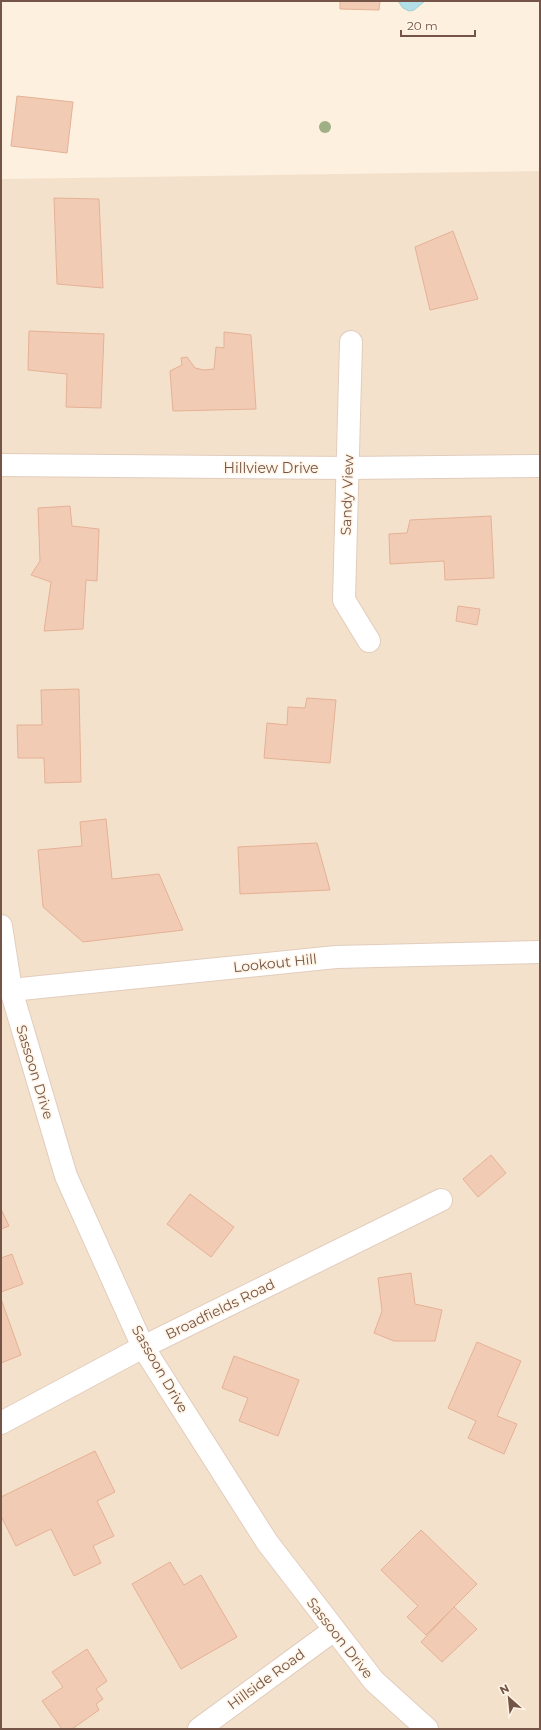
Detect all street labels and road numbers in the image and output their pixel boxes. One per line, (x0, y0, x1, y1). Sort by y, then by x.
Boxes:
street label: Sandy View (337, 454, 357, 536)
street label: Hillview Drive (224, 459, 319, 477)
street label: Lookout Hill (232, 950, 318, 976)
street label: Sassoon Drive (12, 1023, 58, 1121)
street label: Broadfields Road (162, 1275, 278, 1343)
street label: Sassoon Drive (128, 1322, 192, 1416)
street label: Sassoon Drive (303, 1594, 377, 1682)
street label: Hillside Road (224, 1645, 308, 1713)

